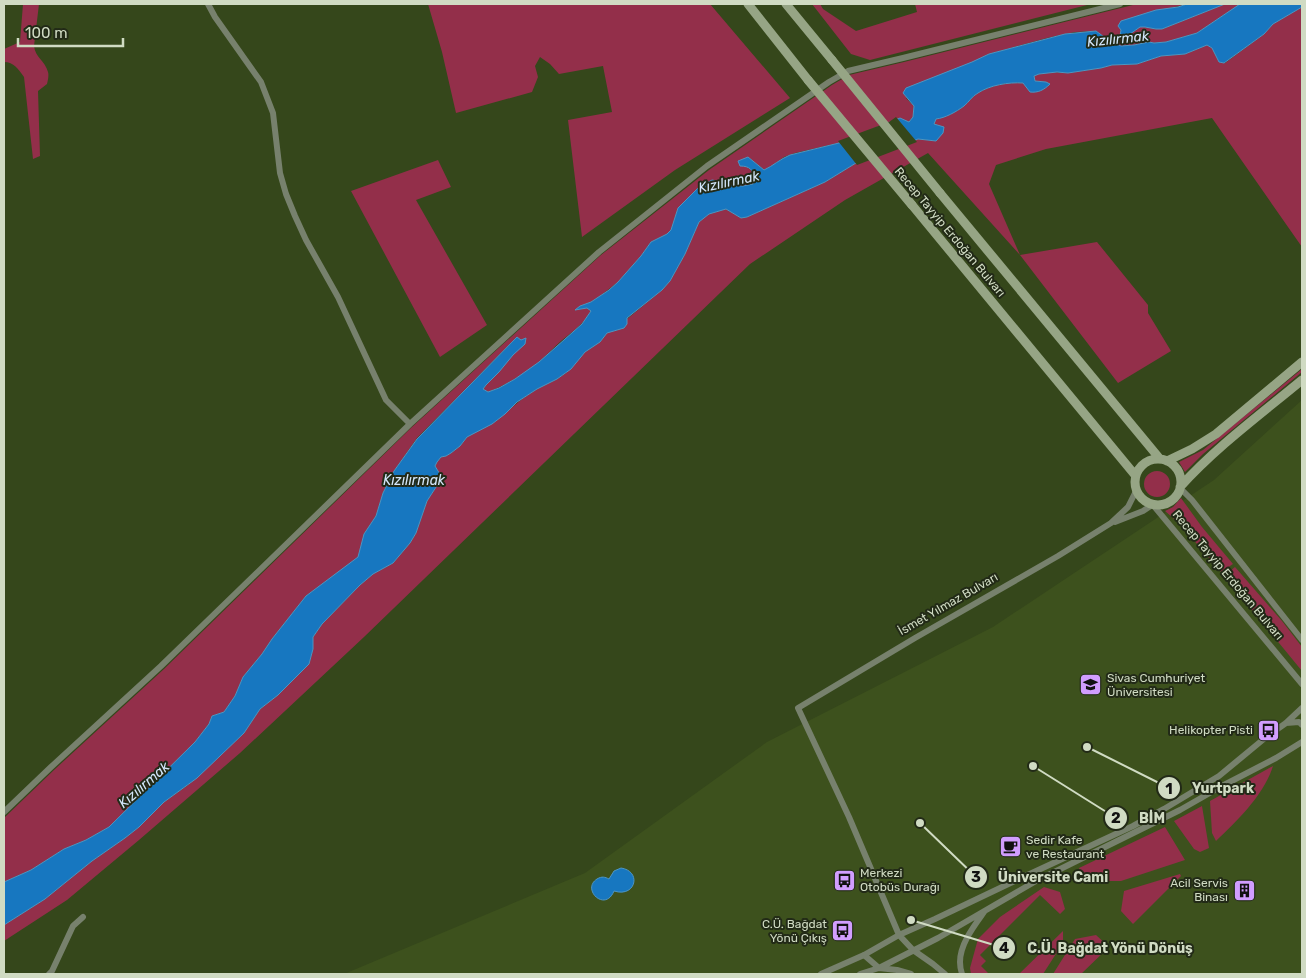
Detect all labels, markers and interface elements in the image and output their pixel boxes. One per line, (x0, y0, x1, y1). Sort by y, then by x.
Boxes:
scale bar (18, 15, 122, 47)
text: 100 m (25, 24, 67, 42)
water label: Kızılırmak (1086, 27, 1151, 51)
street label: Recep Tayyip Erdoğan Bulvarı (892, 164, 1008, 300)
water label: Kızılırmak (697, 167, 762, 197)
water label: Kızılırmak (383, 472, 446, 489)
street label: Recep Tayyip Erdoğan Bulvarı (1170, 507, 1286, 643)
street label: İsmet Yılmaz Bulvarı (896, 570, 1000, 638)
place label: Sivas Cumhuriyet Üniversitesi (1107, 671, 1205, 699)
school or university icon: Sivas Cumhuriyet Üniversitesi (1079, 673, 1103, 697)
bus stop icon: Helikopter Pisti (1257, 718, 1281, 742)
place label: Helikopter Pisti (1169, 723, 1253, 737)
water label: Kızılırmak (115, 758, 174, 812)
callout: Yurtpark (1157, 774, 1264, 803)
text: 1 (1165, 780, 1173, 798)
text: Yurtpark (1192, 780, 1255, 797)
callout: BİM (1104, 803, 1175, 832)
text: 2 (1111, 809, 1121, 827)
text: BİM (1139, 809, 1165, 827)
place label: Sedir Kafe ve Restaurant (1026, 833, 1105, 861)
cafe icon: Sedir Kafe ve Restaurant (998, 835, 1022, 859)
callout: Üniversite Cami (963, 862, 1119, 891)
place label: Merkezi Otobüs Durağı (860, 866, 940, 894)
bus stop icon: Merkezi Otobüs Durağı (832, 868, 856, 892)
text: 3 (971, 868, 981, 886)
text: Üniversite Cami (998, 868, 1108, 886)
place label: Acil Servis Binası (1170, 876, 1228, 904)
building icon: Acil Servis Binası (1232, 878, 1256, 902)
place label: C.Ü. Bağdat Yönü Çıkış (762, 917, 827, 945)
bus stop icon: C.Ü. Bağdat Yönü Çıkış (831, 919, 855, 943)
callout: C.Ü. Bağdat Yönü Dönüş (992, 933, 1203, 962)
text: 4 (999, 939, 1009, 957)
text: C.Ü. Bağdat Yönü Dönüş (1027, 939, 1193, 957)

